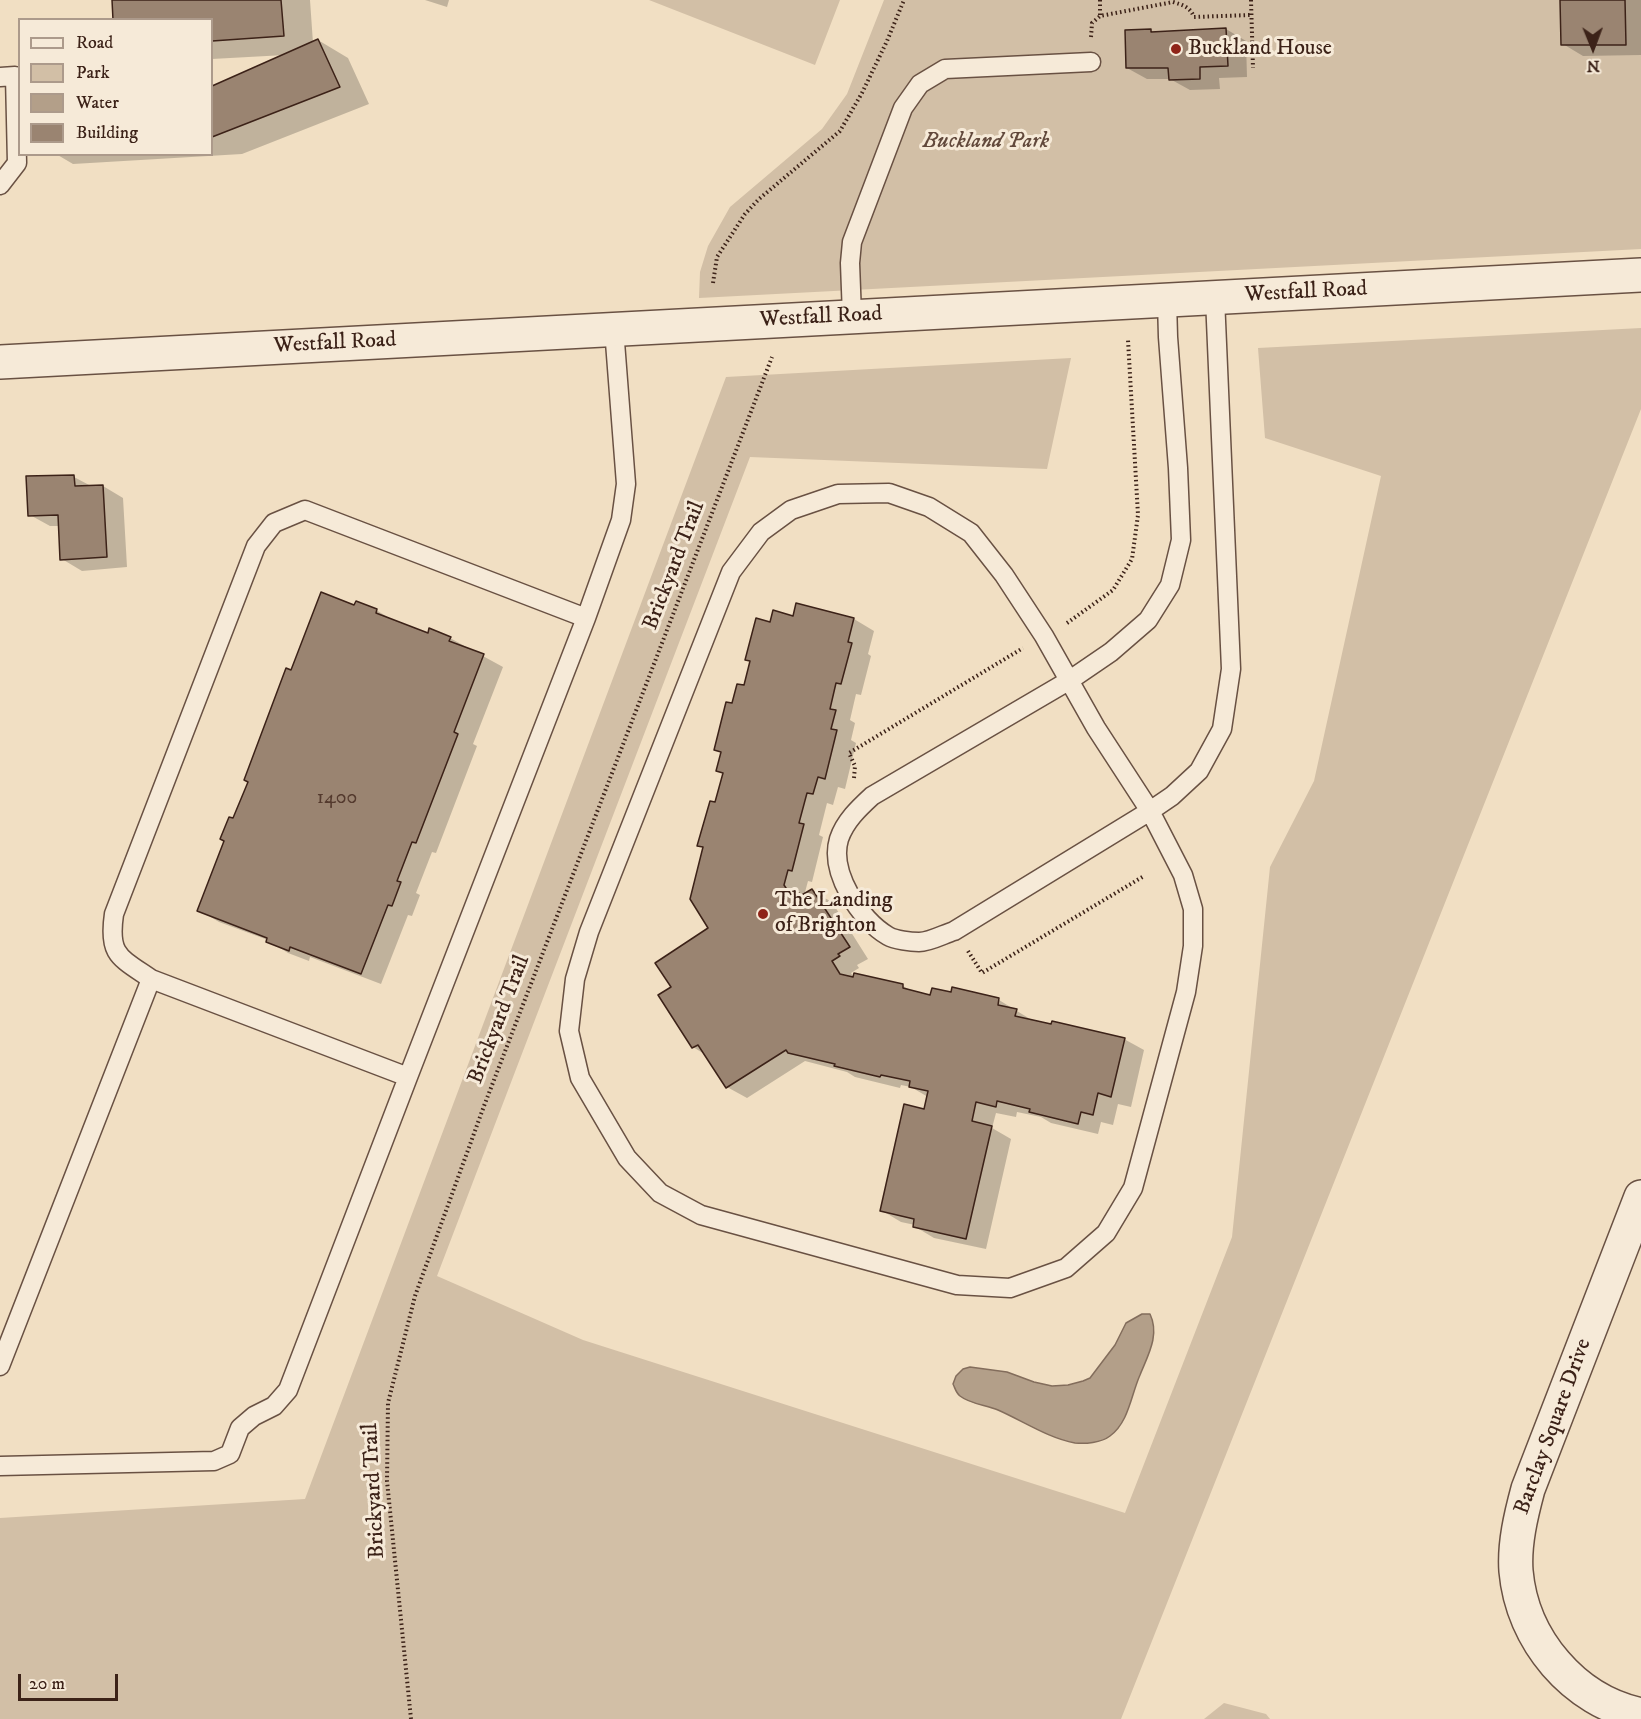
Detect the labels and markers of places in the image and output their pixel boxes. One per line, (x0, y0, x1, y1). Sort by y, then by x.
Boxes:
place label: Buckland House (1188, 36, 1332, 62)
marker: Buckland House (1169, 42, 1183, 56)
place label: The Landing of Brighton (775, 888, 892, 939)
marker: The Landing of Brighton (756, 907, 770, 921)

